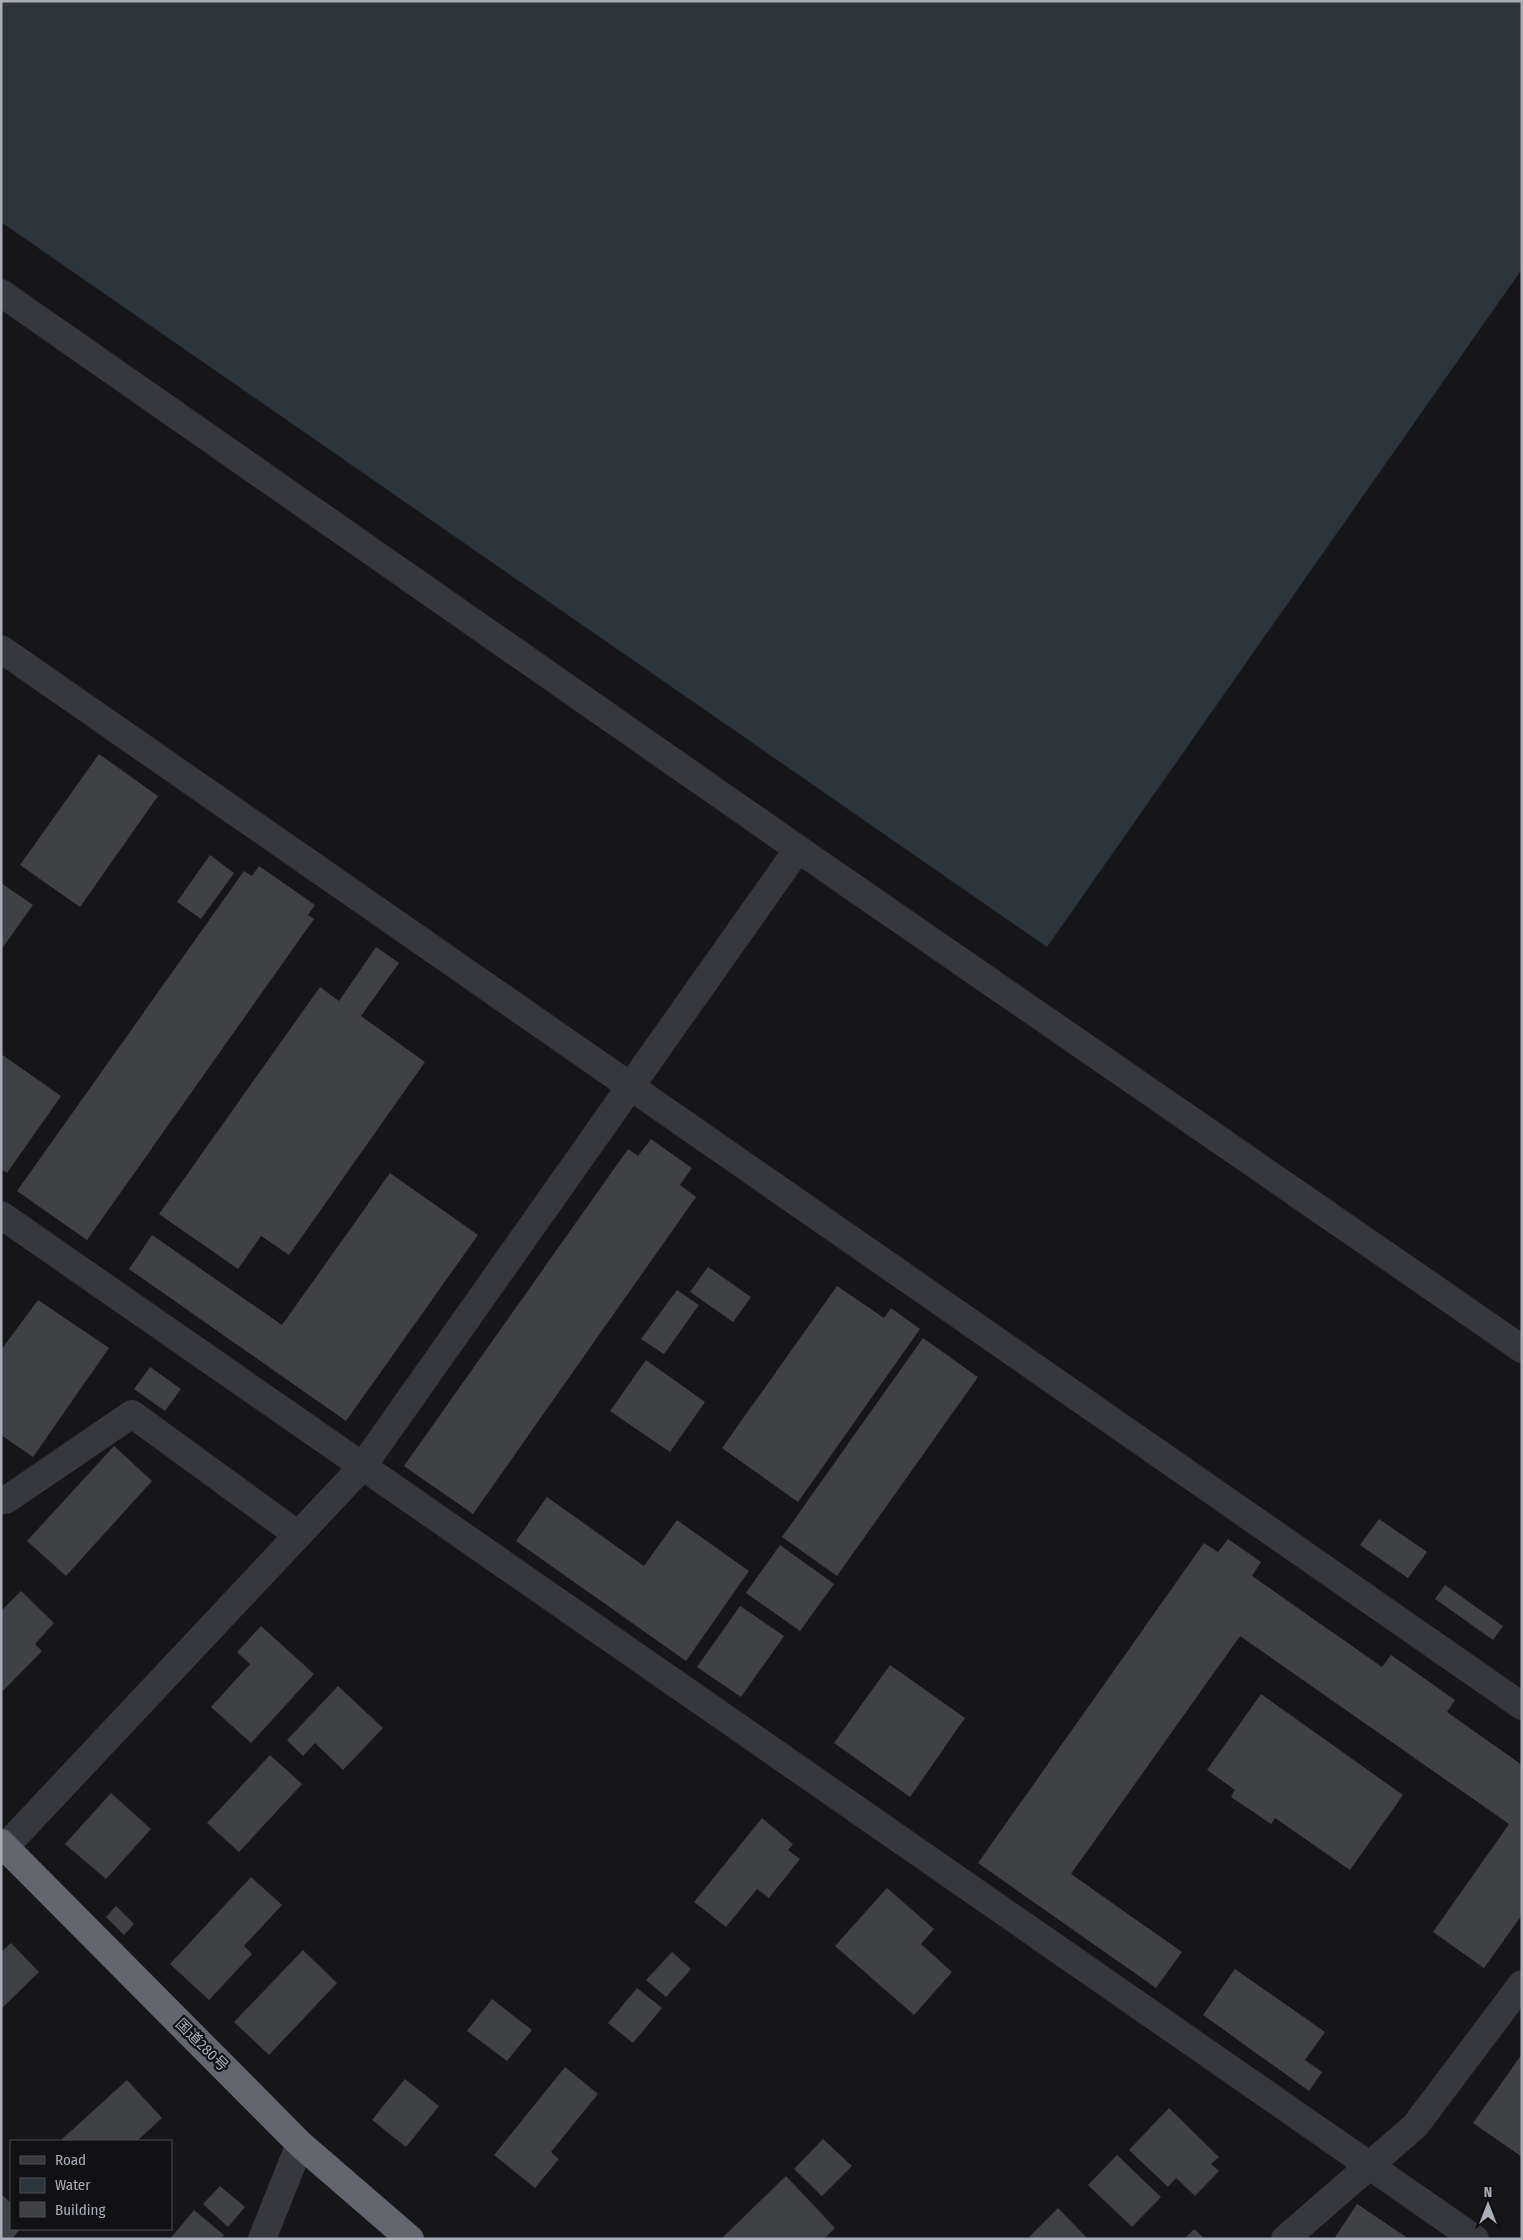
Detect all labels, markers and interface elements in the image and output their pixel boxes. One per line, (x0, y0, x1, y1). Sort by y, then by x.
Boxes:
street label: 国道280号 (172, 2015, 232, 2075)
legend (10, 2140, 172, 2230)
text: Road (55, 2151, 86, 2169)
text: Water (55, 2176, 91, 2194)
north arrow (1463, 2180, 1513, 2230)
text: N (1484, 2184, 1492, 2201)
text: Building (55, 2201, 106, 2219)

